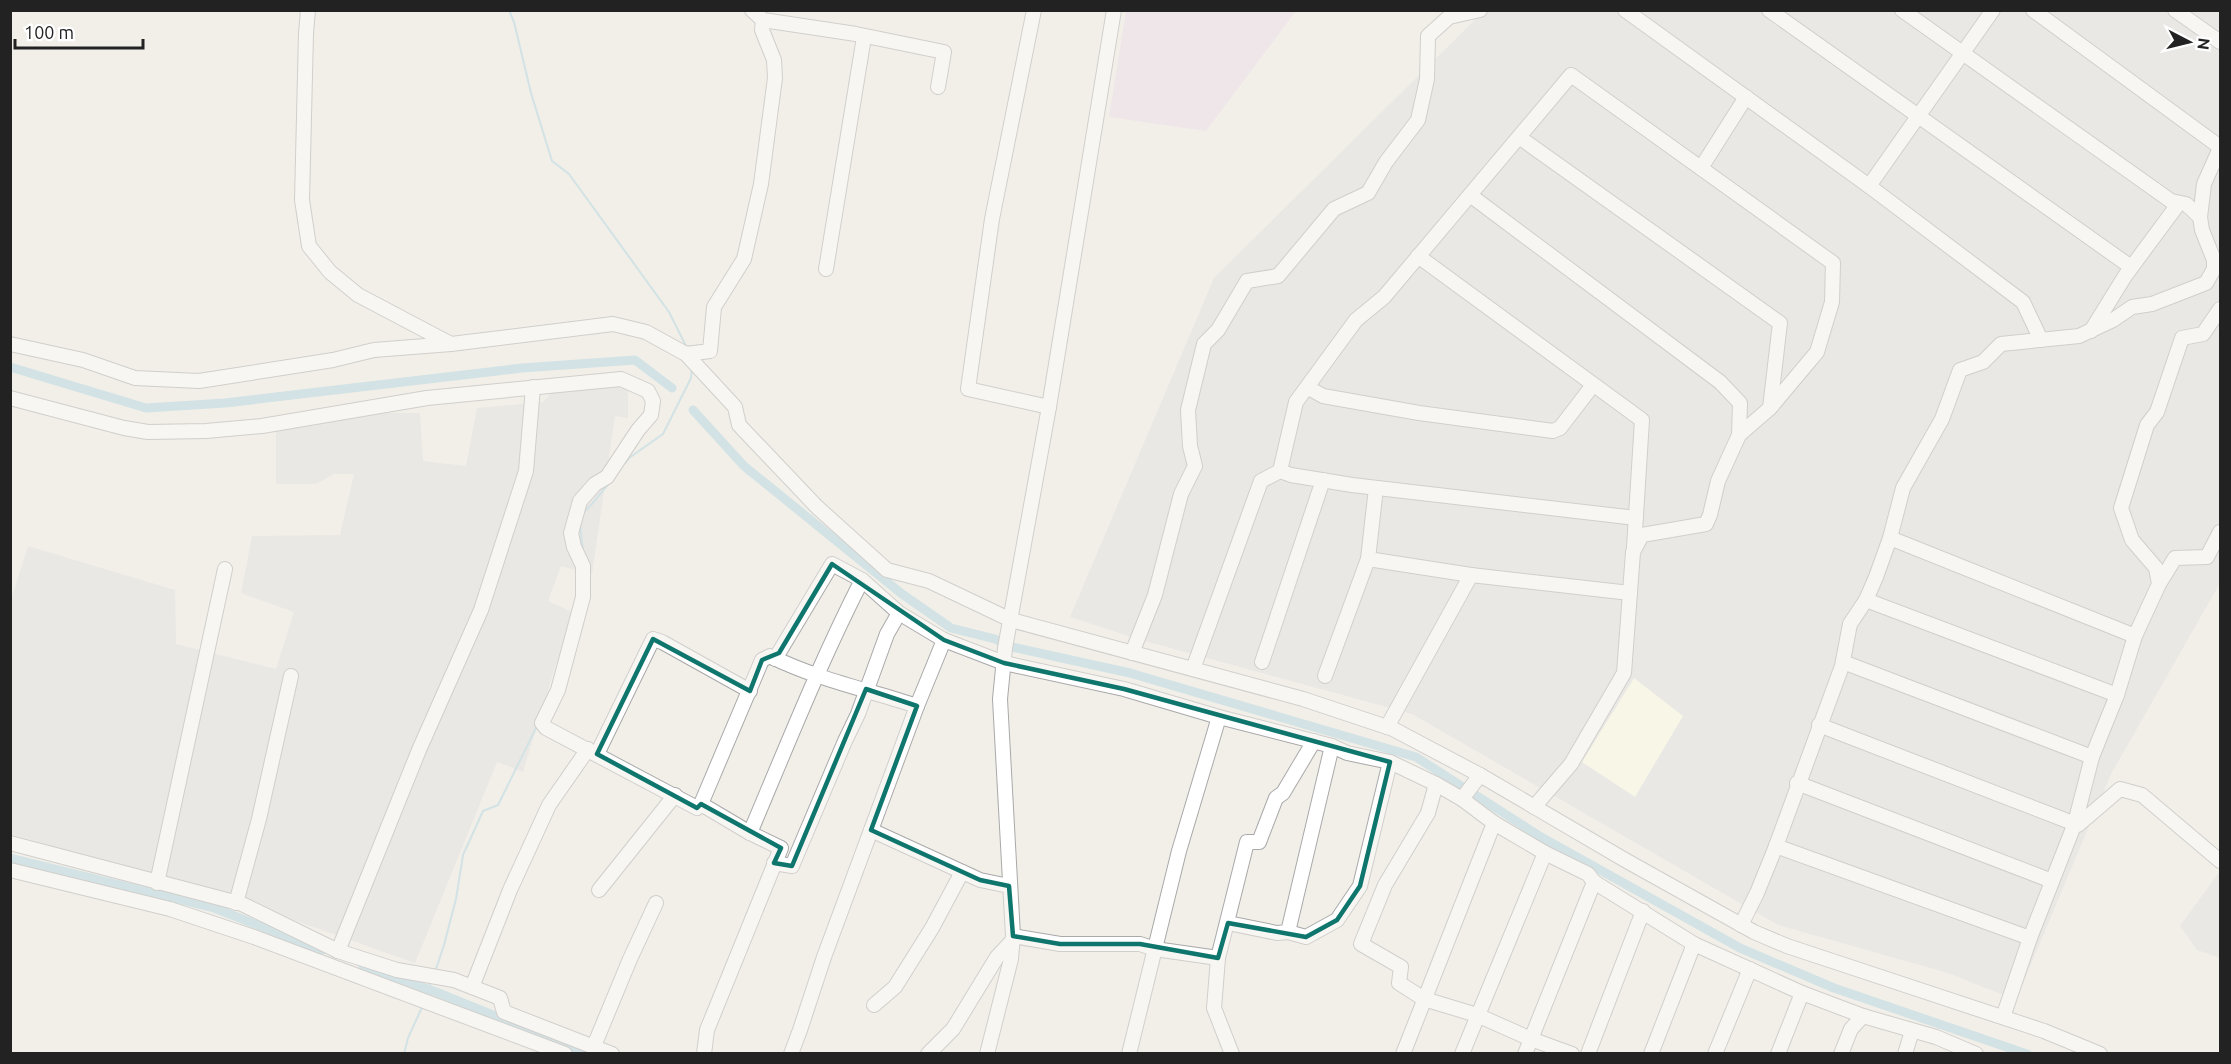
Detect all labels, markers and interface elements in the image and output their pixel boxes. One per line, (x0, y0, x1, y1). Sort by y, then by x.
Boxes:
scale bar (15, 12, 142, 50)
north arrow (2159, 12, 2219, 72)
text: 100 m (24, 22, 74, 42)
text: N (2194, 37, 2214, 51)

